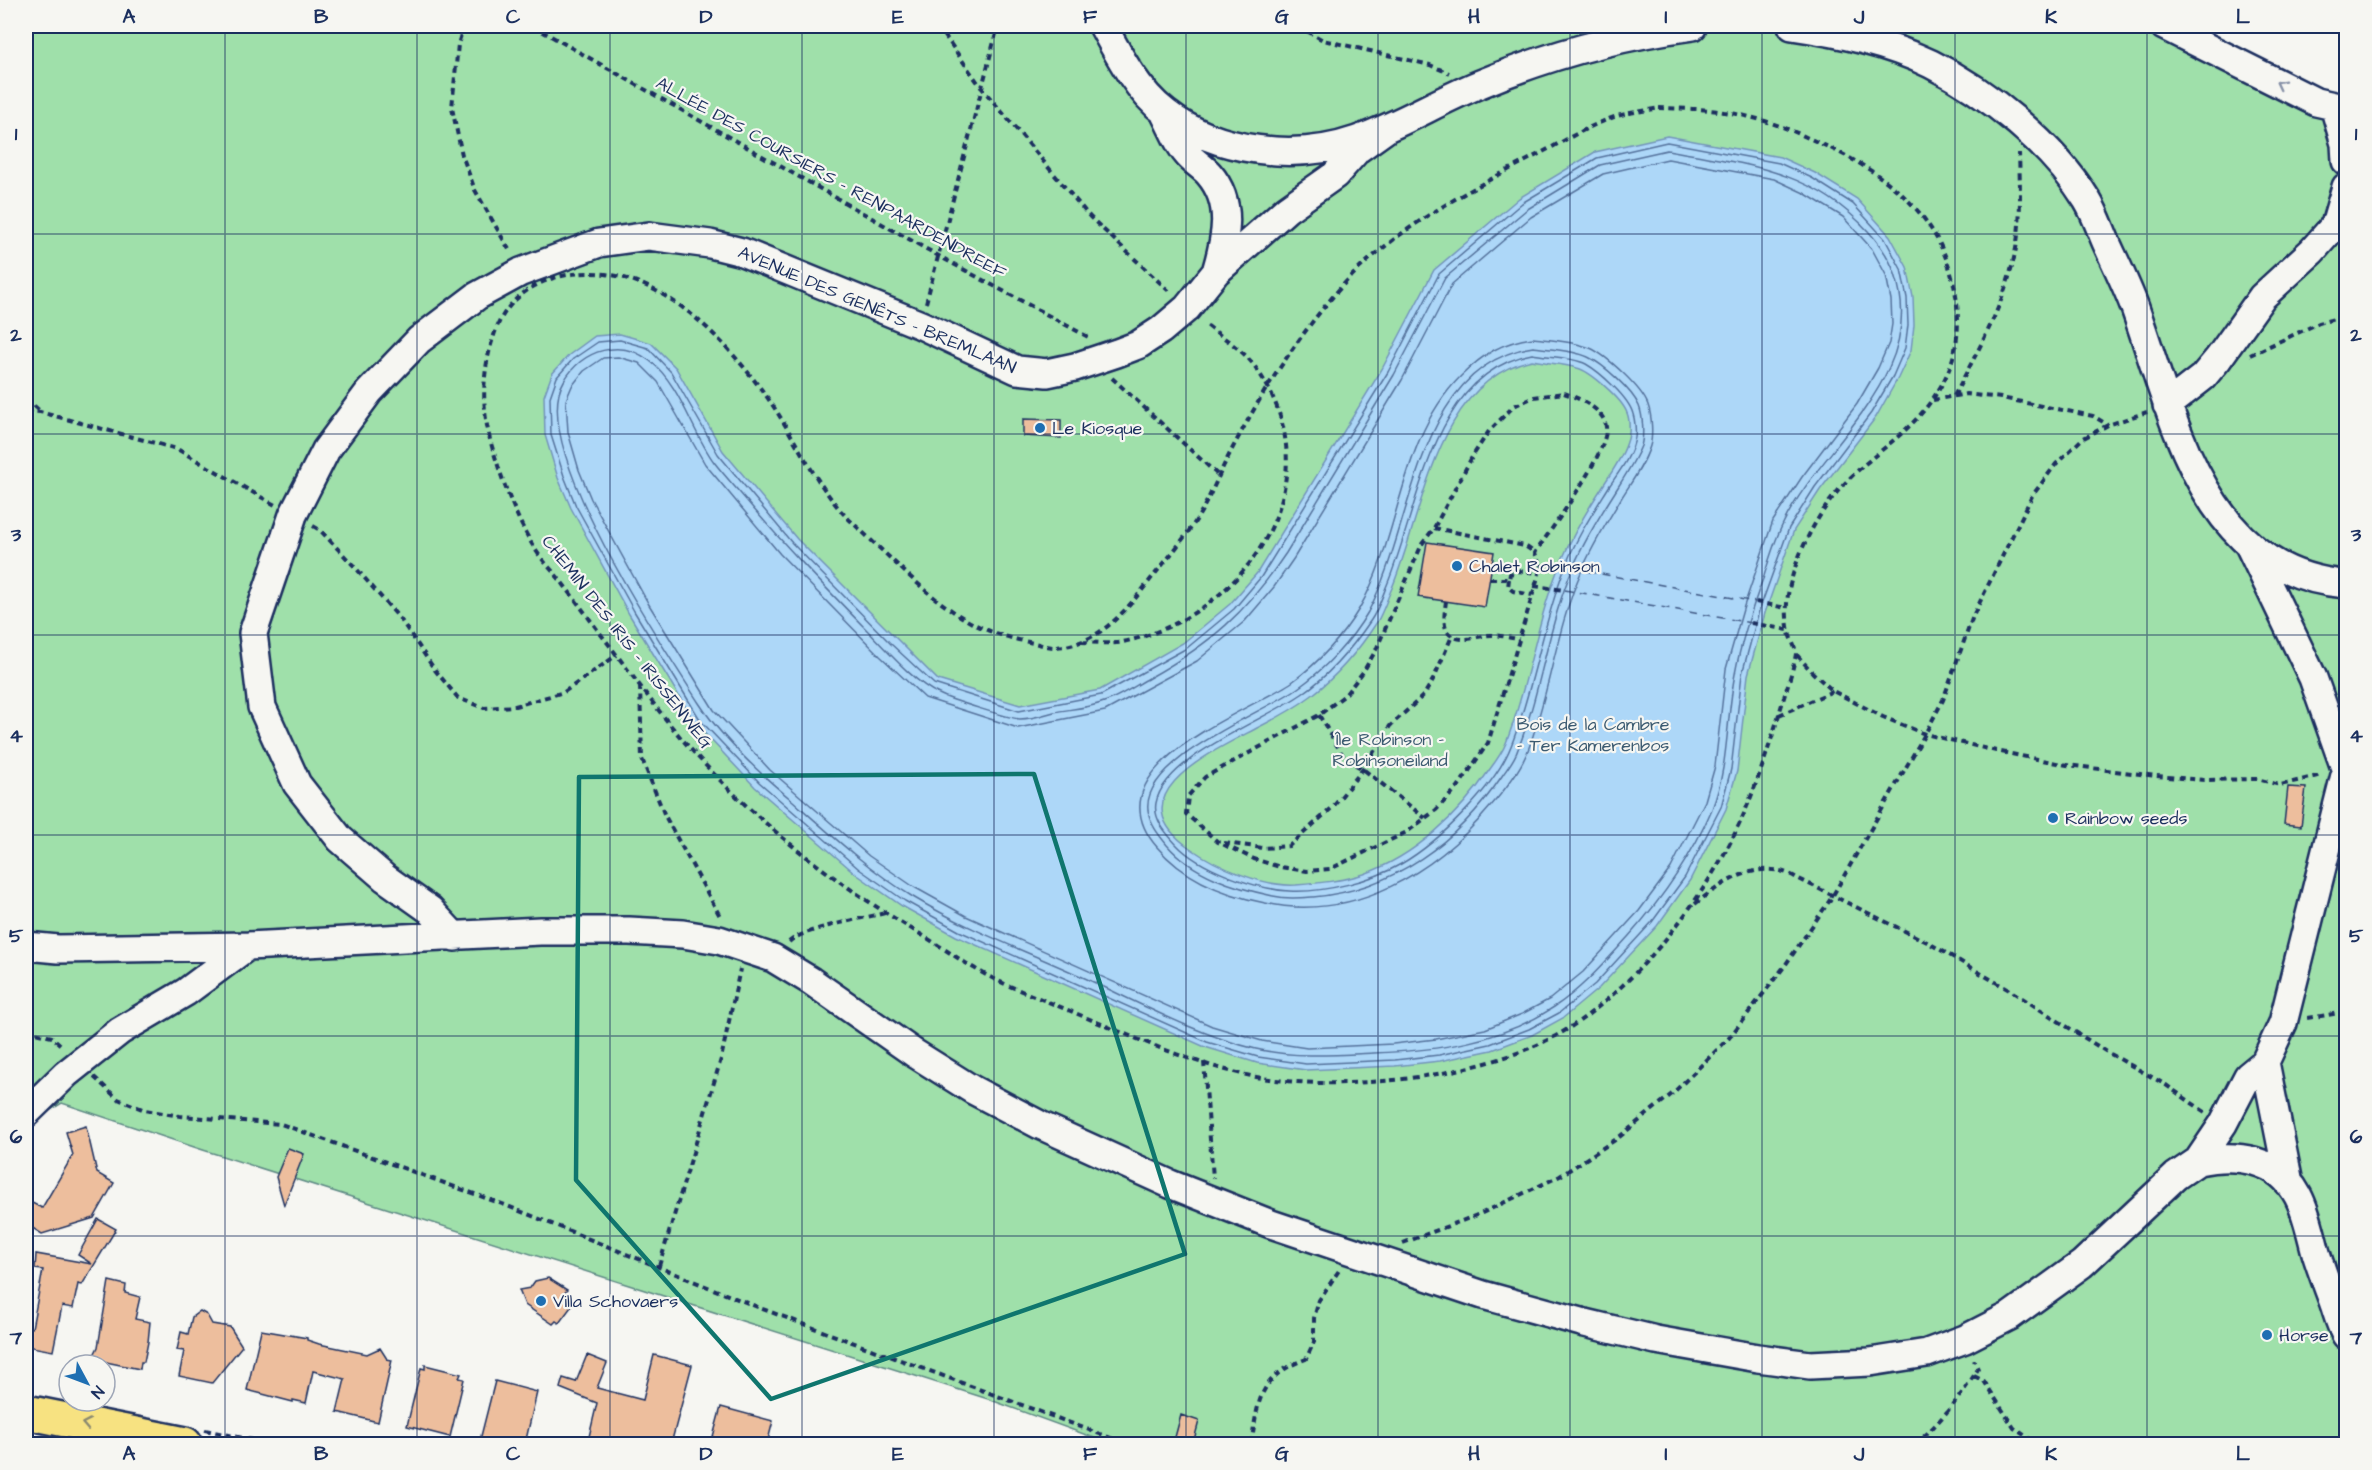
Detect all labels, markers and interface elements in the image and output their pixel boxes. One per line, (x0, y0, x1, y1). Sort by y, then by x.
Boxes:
text: A (123, 3, 136, 31)
text: B (314, 3, 329, 31)
text: C (506, 3, 521, 31)
text: D (700, 3, 713, 31)
text: E (892, 3, 904, 31)
text: F (1083, 3, 1098, 31)
text: G (1275, 3, 1289, 31)
text: H (1468, 3, 1480, 31)
text: I (1664, 3, 1668, 31)
text: J (1853, 3, 1865, 31)
text: K (2045, 3, 2058, 31)
text: L (2236, 3, 2250, 31)
street label: ALLÉE DES COURSIERS - RENPAARDENDREEF (651, 71, 1011, 285)
one-way arrow (2276, 80, 2286, 91)
text: 1 (15, 120, 18, 148)
text: 1 (2355, 120, 2358, 148)
street label: AVENUE DES GENÊTS - BREMLAAN (734, 240, 1020, 380)
text: 2 (9, 321, 22, 349)
text: 2 (2349, 321, 2362, 349)
place label: Le Kiosque (1052, 416, 1143, 441)
marker: Le Kiosque (1033, 421, 1047, 435)
text: 3 (10, 521, 22, 549)
text: 3 (2350, 521, 2362, 549)
street label: CHEMIN DES IRIS - IRISSENWEG (536, 530, 719, 754)
place label: Chalet Robinson (1469, 554, 1600, 579)
marker: Chalet Robinson (1450, 559, 1464, 573)
park label: Bois de la Cambre - Ter Kamerenbos (1517, 712, 1670, 758)
text: 4 (9, 722, 23, 750)
text: 4 (2349, 722, 2363, 750)
park label: Île Robinson - Robinsoneiland (1332, 727, 1448, 773)
place label: Rainbow seeds (2065, 806, 2187, 831)
marker: Rainbow seeds (2046, 811, 2060, 825)
text: 5 (9, 922, 24, 950)
text: 5 (2349, 922, 2364, 950)
text: 6 (10, 1123, 23, 1151)
text: 6 (2350, 1123, 2363, 1151)
place label: Villa Schovaers (553, 1289, 678, 1314)
marker: Villa Schovaers (534, 1294, 548, 1308)
place label: Horse (2279, 1323, 2329, 1348)
text: 7 (9, 1324, 23, 1352)
text: 7 (2349, 1324, 2363, 1352)
marker: Horse (2260, 1328, 2274, 1342)
north arrow (57, 1353, 117, 1413)
text: N (86, 1381, 109, 1403)
one-way arrow (82, 1418, 92, 1431)
text: A (123, 1440, 136, 1468)
text: B (314, 1440, 329, 1468)
text: C (506, 1440, 521, 1468)
text: D (700, 1440, 713, 1468)
text: E (892, 1440, 904, 1468)
text: F (1083, 1440, 1098, 1468)
text: G (1275, 1440, 1289, 1468)
text: H (1468, 1440, 1480, 1468)
text: I (1664, 1440, 1668, 1468)
text: J (1853, 1440, 1865, 1468)
text: K (2045, 1440, 2058, 1468)
text: L (2236, 1440, 2250, 1468)

